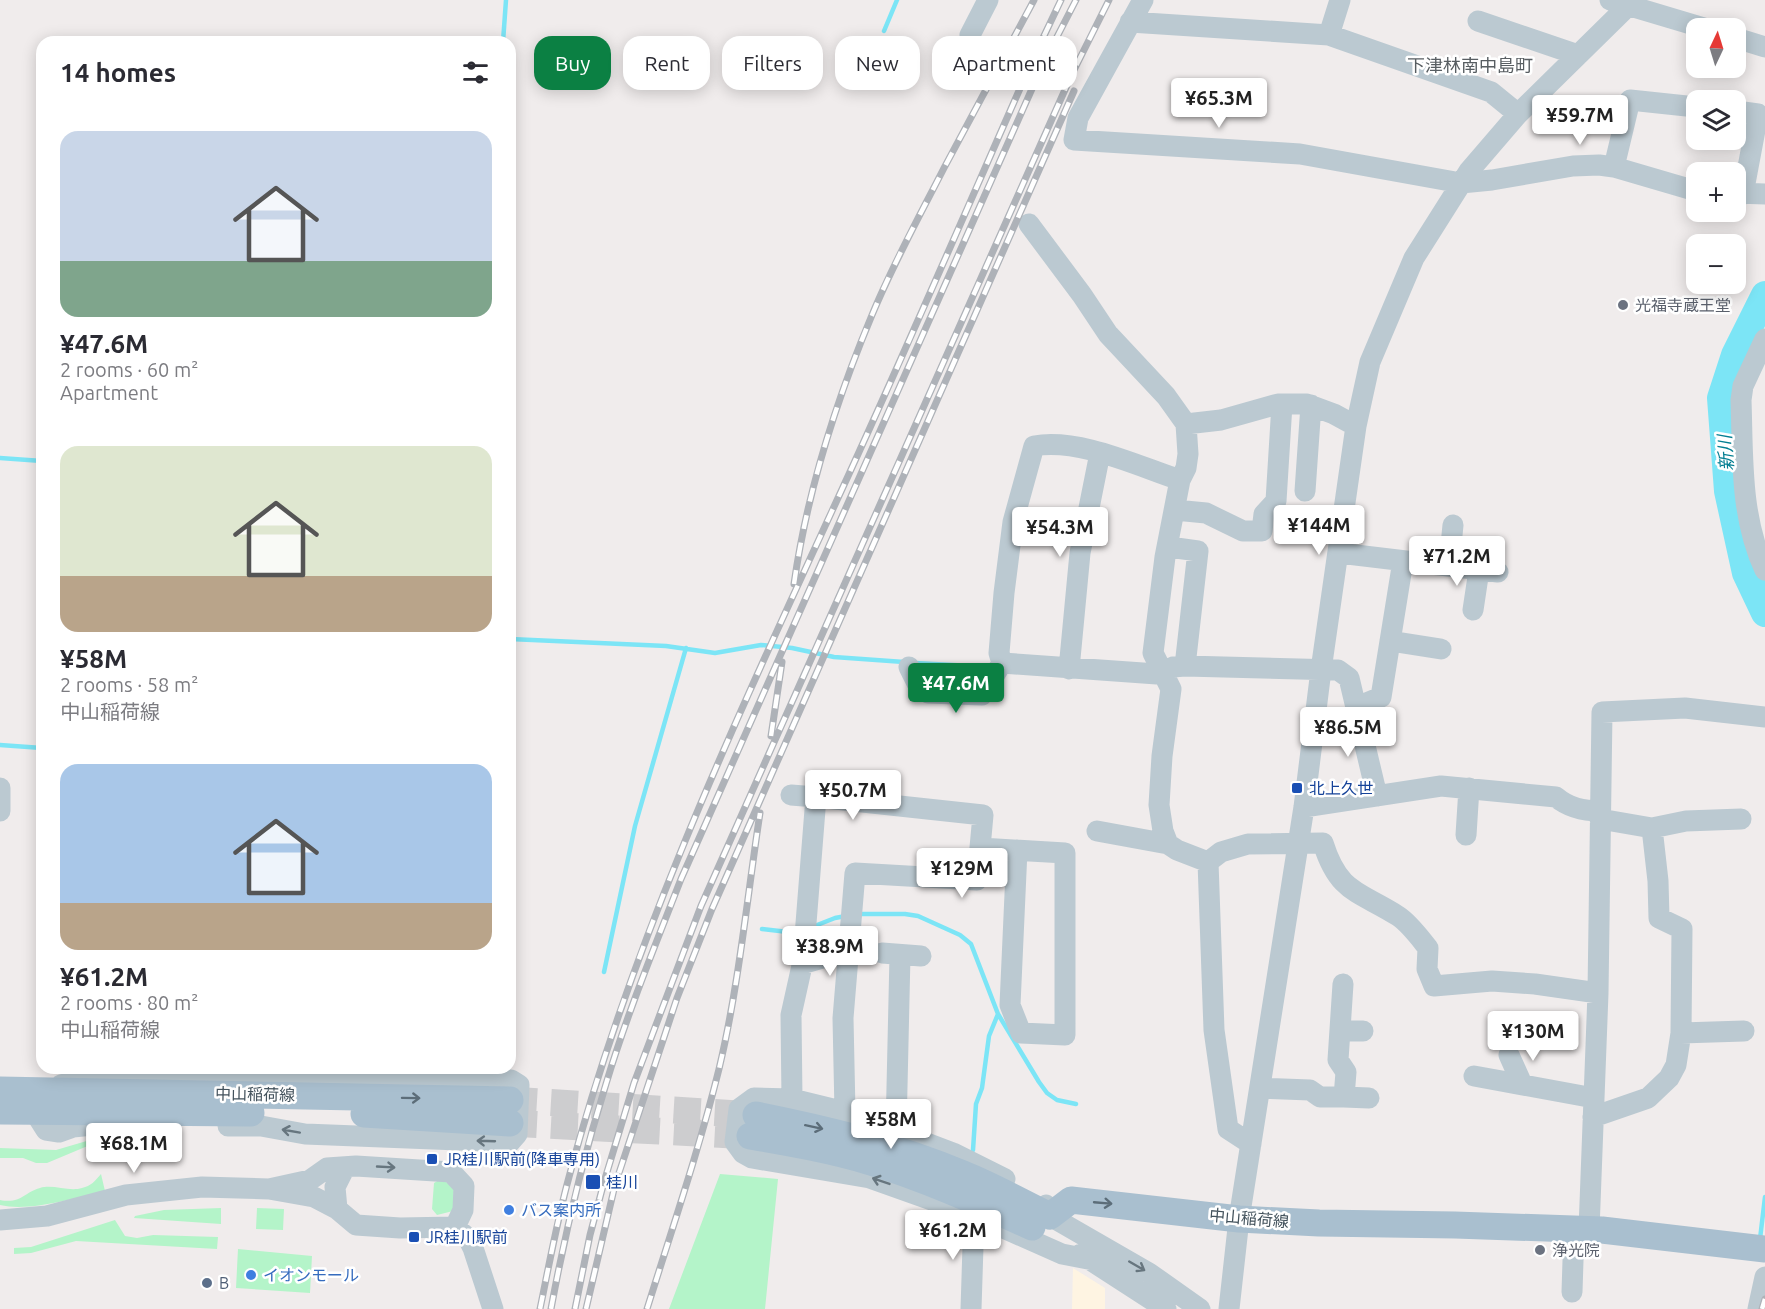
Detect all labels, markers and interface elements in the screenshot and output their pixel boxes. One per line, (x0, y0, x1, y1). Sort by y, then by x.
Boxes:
north arrow (1686, 18, 1746, 78)
map controls (1686, 18, 1746, 294)
chip: Buy (534, 36, 611, 90)
chip: Rent (623, 36, 710, 90)
chip: Filters (722, 36, 823, 90)
chip: New (835, 36, 920, 90)
chip: Apartment (932, 36, 1077, 90)
district label: 下津林南中島町 (1407, 55, 1533, 75)
icon: filters (459, 56, 492, 89)
text: 14 homes (60, 58, 176, 87)
pin: ¥65.3M (1170, 78, 1268, 129)
text: ¥65.3M (1185, 86, 1253, 109)
button: layers (1686, 90, 1746, 150)
pin: ¥59.7M (1531, 95, 1629, 146)
text: ¥59.7M (1546, 103, 1614, 126)
button: + (1686, 162, 1746, 222)
icon: home (222, 170, 330, 278)
button: − (1686, 234, 1746, 294)
place label: 光福寺蔵王堂 (1635, 296, 1731, 314)
marker: 光福寺蔵王堂 (1616, 298, 1630, 312)
text: ¥47.6M (60, 329, 148, 358)
text: 2 rooms · 60 m² (60, 358, 198, 381)
text: Apartment (60, 381, 158, 404)
water label: 新川 (1714, 432, 1736, 472)
icon: home (222, 485, 330, 593)
pin: ¥144M (1277, 505, 1361, 556)
pin: ¥54.3M (1011, 507, 1109, 558)
text: ¥144M (1288, 513, 1350, 536)
text: ¥54.3M (1026, 515, 1094, 538)
pin: ¥71.2M (1408, 536, 1506, 587)
text: ¥71.2M (1423, 544, 1491, 567)
text: ¥58M (60, 644, 127, 673)
pin: ¥47.6M (907, 663, 1005, 714)
text: ¥47.6M (922, 671, 990, 694)
text: 2 rooms · 58 m² (60, 673, 198, 696)
text: 中山稲荷線 (60, 700, 160, 723)
pin: ¥86.5M (1299, 707, 1397, 758)
text: ¥86.5M (1314, 715, 1382, 738)
pin: ¥50.7M (804, 770, 902, 821)
text: ¥50.7M (819, 778, 887, 801)
place label: 北上久世 (1309, 779, 1373, 797)
marker: 北上久世 (1290, 781, 1304, 795)
icon: home (222, 803, 330, 911)
pin: ¥129M (920, 848, 1004, 899)
text: ¥129M (931, 856, 993, 879)
pin: ¥38.9M (781, 926, 879, 977)
text: ¥38.9M (796, 934, 864, 957)
text: ¥61.2M (60, 962, 148, 991)
text: 2 rooms · 80 m² (60, 991, 198, 1014)
pin: ¥130M (1491, 1011, 1575, 1062)
text: 中山稲荷線 (60, 1018, 160, 1041)
text: ¥130M (1502, 1019, 1564, 1042)
street label: 中山稲荷線 (215, 1084, 295, 1104)
one-way arrow (401, 1092, 421, 1104)
pin: ¥58M (855, 1099, 927, 1150)
text: ¥58M (865, 1107, 917, 1130)
one-way arrow (803, 1122, 823, 1133)
pin: ¥68.1M (85, 1123, 183, 1174)
one-way arrow (282, 1125, 302, 1136)
text: ¥68.1M (100, 1131, 168, 1154)
one-way arrow (476, 1135, 496, 1146)
place label: JR桂川駅前(降車専用) (444, 1150, 600, 1169)
marker: JR桂川駅前(降車専用) (425, 1152, 439, 1166)
one-way arrow (375, 1162, 395, 1173)
marker: 桂川 (584, 1173, 602, 1191)
place label: 桂川 (606, 1173, 638, 1191)
one-way arrow (872, 1175, 891, 1186)
one-way arrow (1093, 1198, 1113, 1209)
place label: バス案内所 (521, 1201, 601, 1219)
marker: バス案内所 (502, 1203, 516, 1217)
street label: 中山稲荷線 (1208, 1206, 1290, 1230)
pin: ¥61.2M (904, 1210, 1002, 1261)
text: ¥61.2M (919, 1218, 987, 1241)
place label: JR桂川駅前 (426, 1228, 508, 1246)
marker: JR桂川駅前 (407, 1230, 421, 1244)
place label: 浄光院 (1552, 1241, 1600, 1259)
marker: 浄光院 (1533, 1243, 1547, 1257)
one-way arrow (1128, 1261, 1145, 1273)
place label: イオンモール (263, 1266, 359, 1284)
marker: イオンモール (244, 1268, 258, 1282)
place label: B (219, 1274, 229, 1292)
marker: B (200, 1276, 214, 1290)

